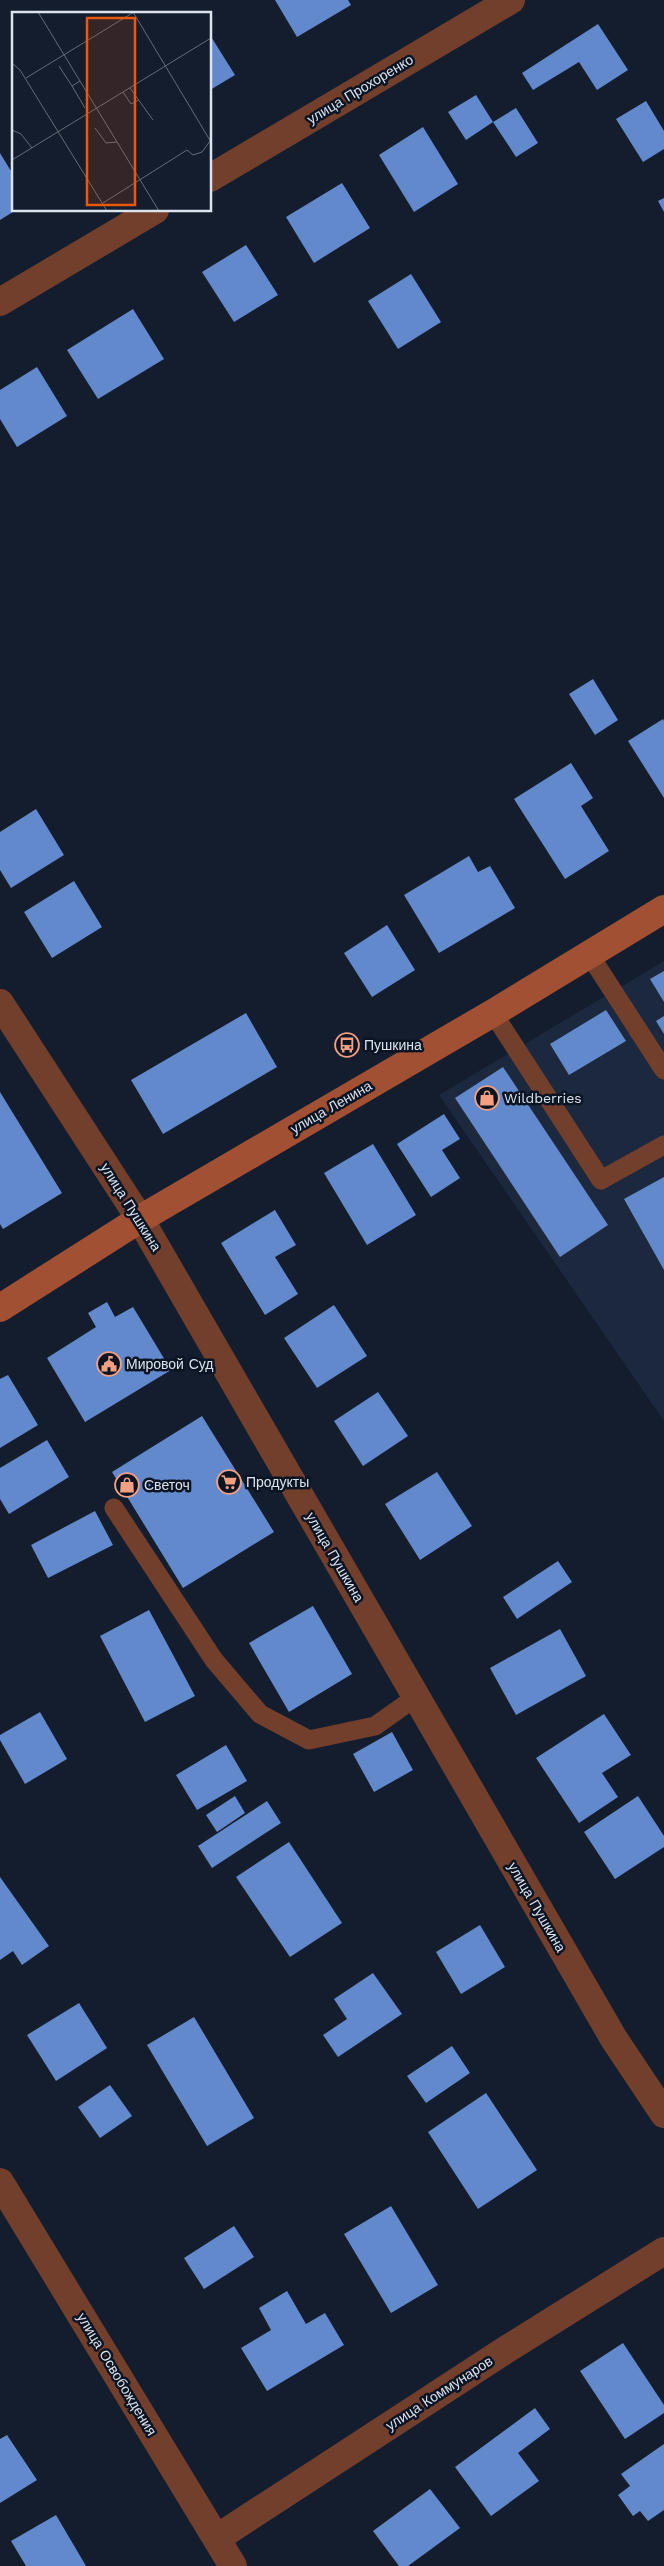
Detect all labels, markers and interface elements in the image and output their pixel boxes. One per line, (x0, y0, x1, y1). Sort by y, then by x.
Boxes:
inset map (12, 12, 211, 211)
street label: улица Прохоренко (304, 51, 416, 127)
bus stop icon: Пушкина (334, 1032, 360, 1058)
place label: Пушкина (364, 1037, 422, 1053)
street label: улица Ленина (287, 1077, 375, 1137)
shop icon: Wildberries (474, 1085, 500, 1111)
place label: Wildberries (504, 1090, 582, 1106)
street label: улица Пушкина (97, 1160, 165, 1254)
public building icon: Мировой Суд (96, 1351, 122, 1377)
place label: Мировой Суд (126, 1356, 214, 1372)
supermarket icon: Продукты (216, 1469, 242, 1495)
shop icon: Светоч (114, 1472, 140, 1498)
place label: Продукты (246, 1474, 309, 1490)
place label: Светоч (144, 1477, 190, 1493)
street label: улица Пушкина (303, 1509, 367, 1605)
street label: улица Пушкина (505, 1859, 569, 1955)
street label: улица Освобождения (74, 2310, 160, 2438)
street label: улица Коммунаров (383, 2352, 495, 2434)

